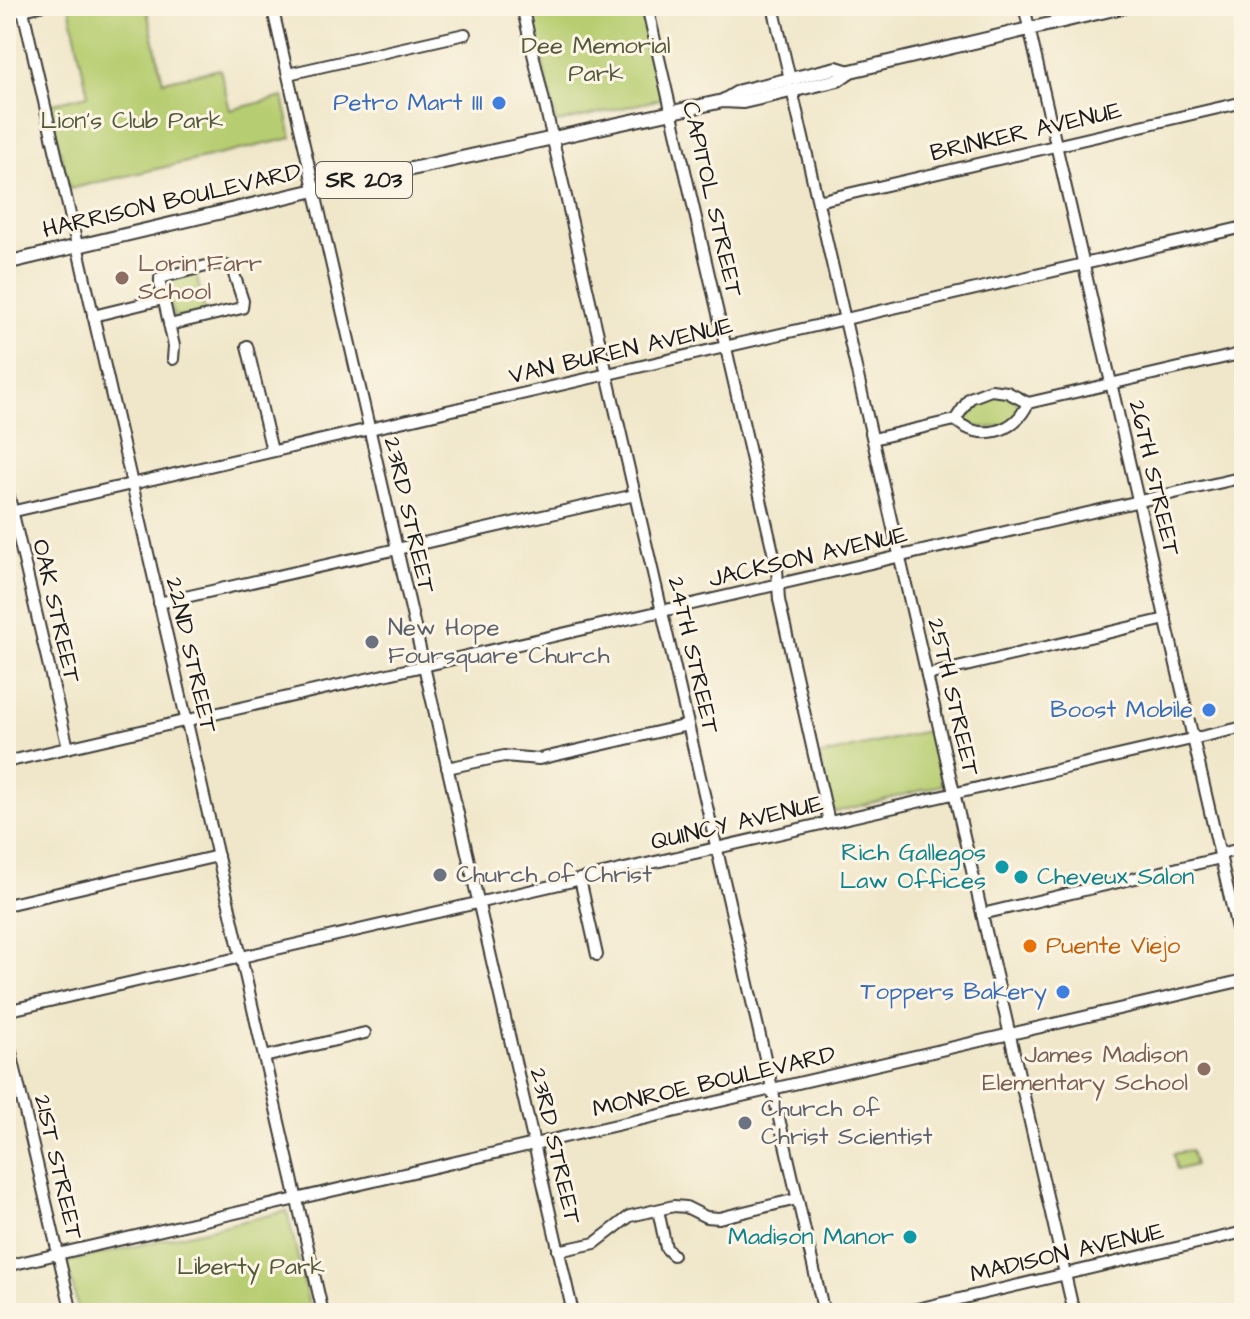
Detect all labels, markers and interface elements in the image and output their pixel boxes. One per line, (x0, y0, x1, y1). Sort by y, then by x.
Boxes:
park label: Dee Memorial Park (521, 29, 671, 91)
place label: Petro Mart III (333, 86, 483, 120)
street label: BRINKER AVENUE (927, 93, 1125, 171)
marker: Petro Mart III (490, 94, 508, 112)
street label: CAPITOL STREET (673, 98, 751, 300)
park label: Lion's Club Park (41, 104, 224, 138)
street label: HARRISON BOULEVARD (39, 155, 305, 247)
road number: SR 203 (316, 162, 412, 198)
place label: Lorin Farr School (138, 247, 262, 309)
marker: Lorin Farr School (113, 269, 131, 287)
street label: VAN BUREN AVENUE (506, 309, 736, 393)
street label: 26TH STREET (1120, 397, 1188, 559)
street label: 23RD STREET (375, 434, 443, 596)
street label: JACKSON AVENUE (705, 518, 911, 596)
street label: OAK STREET (23, 536, 89, 686)
street label: 24TH STREET (658, 573, 728, 737)
street label: 22ND STREET (157, 574, 225, 736)
place label: New Hope Foursquare Church (388, 611, 610, 673)
street label: 25TH STREET (918, 615, 988, 779)
marker: New Hope Foursquare Church (363, 633, 381, 651)
place label: Boost Mobile (1050, 693, 1193, 727)
marker: Boost Mobile (1200, 701, 1218, 719)
street label: QUINCY AVENUE (647, 787, 827, 859)
place label: Rich Gallegos Law Offices (840, 836, 986, 898)
place label: Church of Christ (456, 858, 652, 892)
marker: Rich Gallegos Law Offices (993, 858, 1011, 876)
place label: Cheveux Salon (1037, 860, 1194, 894)
marker: Church of Christ (431, 866, 449, 884)
marker: Cheveux Salon (1012, 868, 1030, 886)
place label: Puente Viejo (1046, 929, 1181, 963)
marker: Puente Viejo (1021, 937, 1039, 955)
place label: Toppers Bakery (861, 975, 1047, 1010)
marker: Toppers Bakery (1054, 983, 1072, 1001)
street label: MONROE BOULEVARD (589, 1037, 839, 1127)
place label: James Madison Elementary School (982, 1038, 1188, 1101)
marker: James Madison Elementary School (1195, 1060, 1213, 1078)
street label: 23RD STREET (521, 1065, 589, 1227)
street label: 21ST STREET (25, 1091, 91, 1243)
place label: Church of Christ Scientist (761, 1092, 933, 1154)
marker: Church of Christ Scientist (736, 1114, 754, 1132)
street label: MADISON AVENUE (967, 1214, 1167, 1292)
place label: Madison Manor (728, 1220, 894, 1254)
marker: Madison Manor (901, 1228, 919, 1246)
park label: Liberty Park (177, 1250, 325, 1285)

